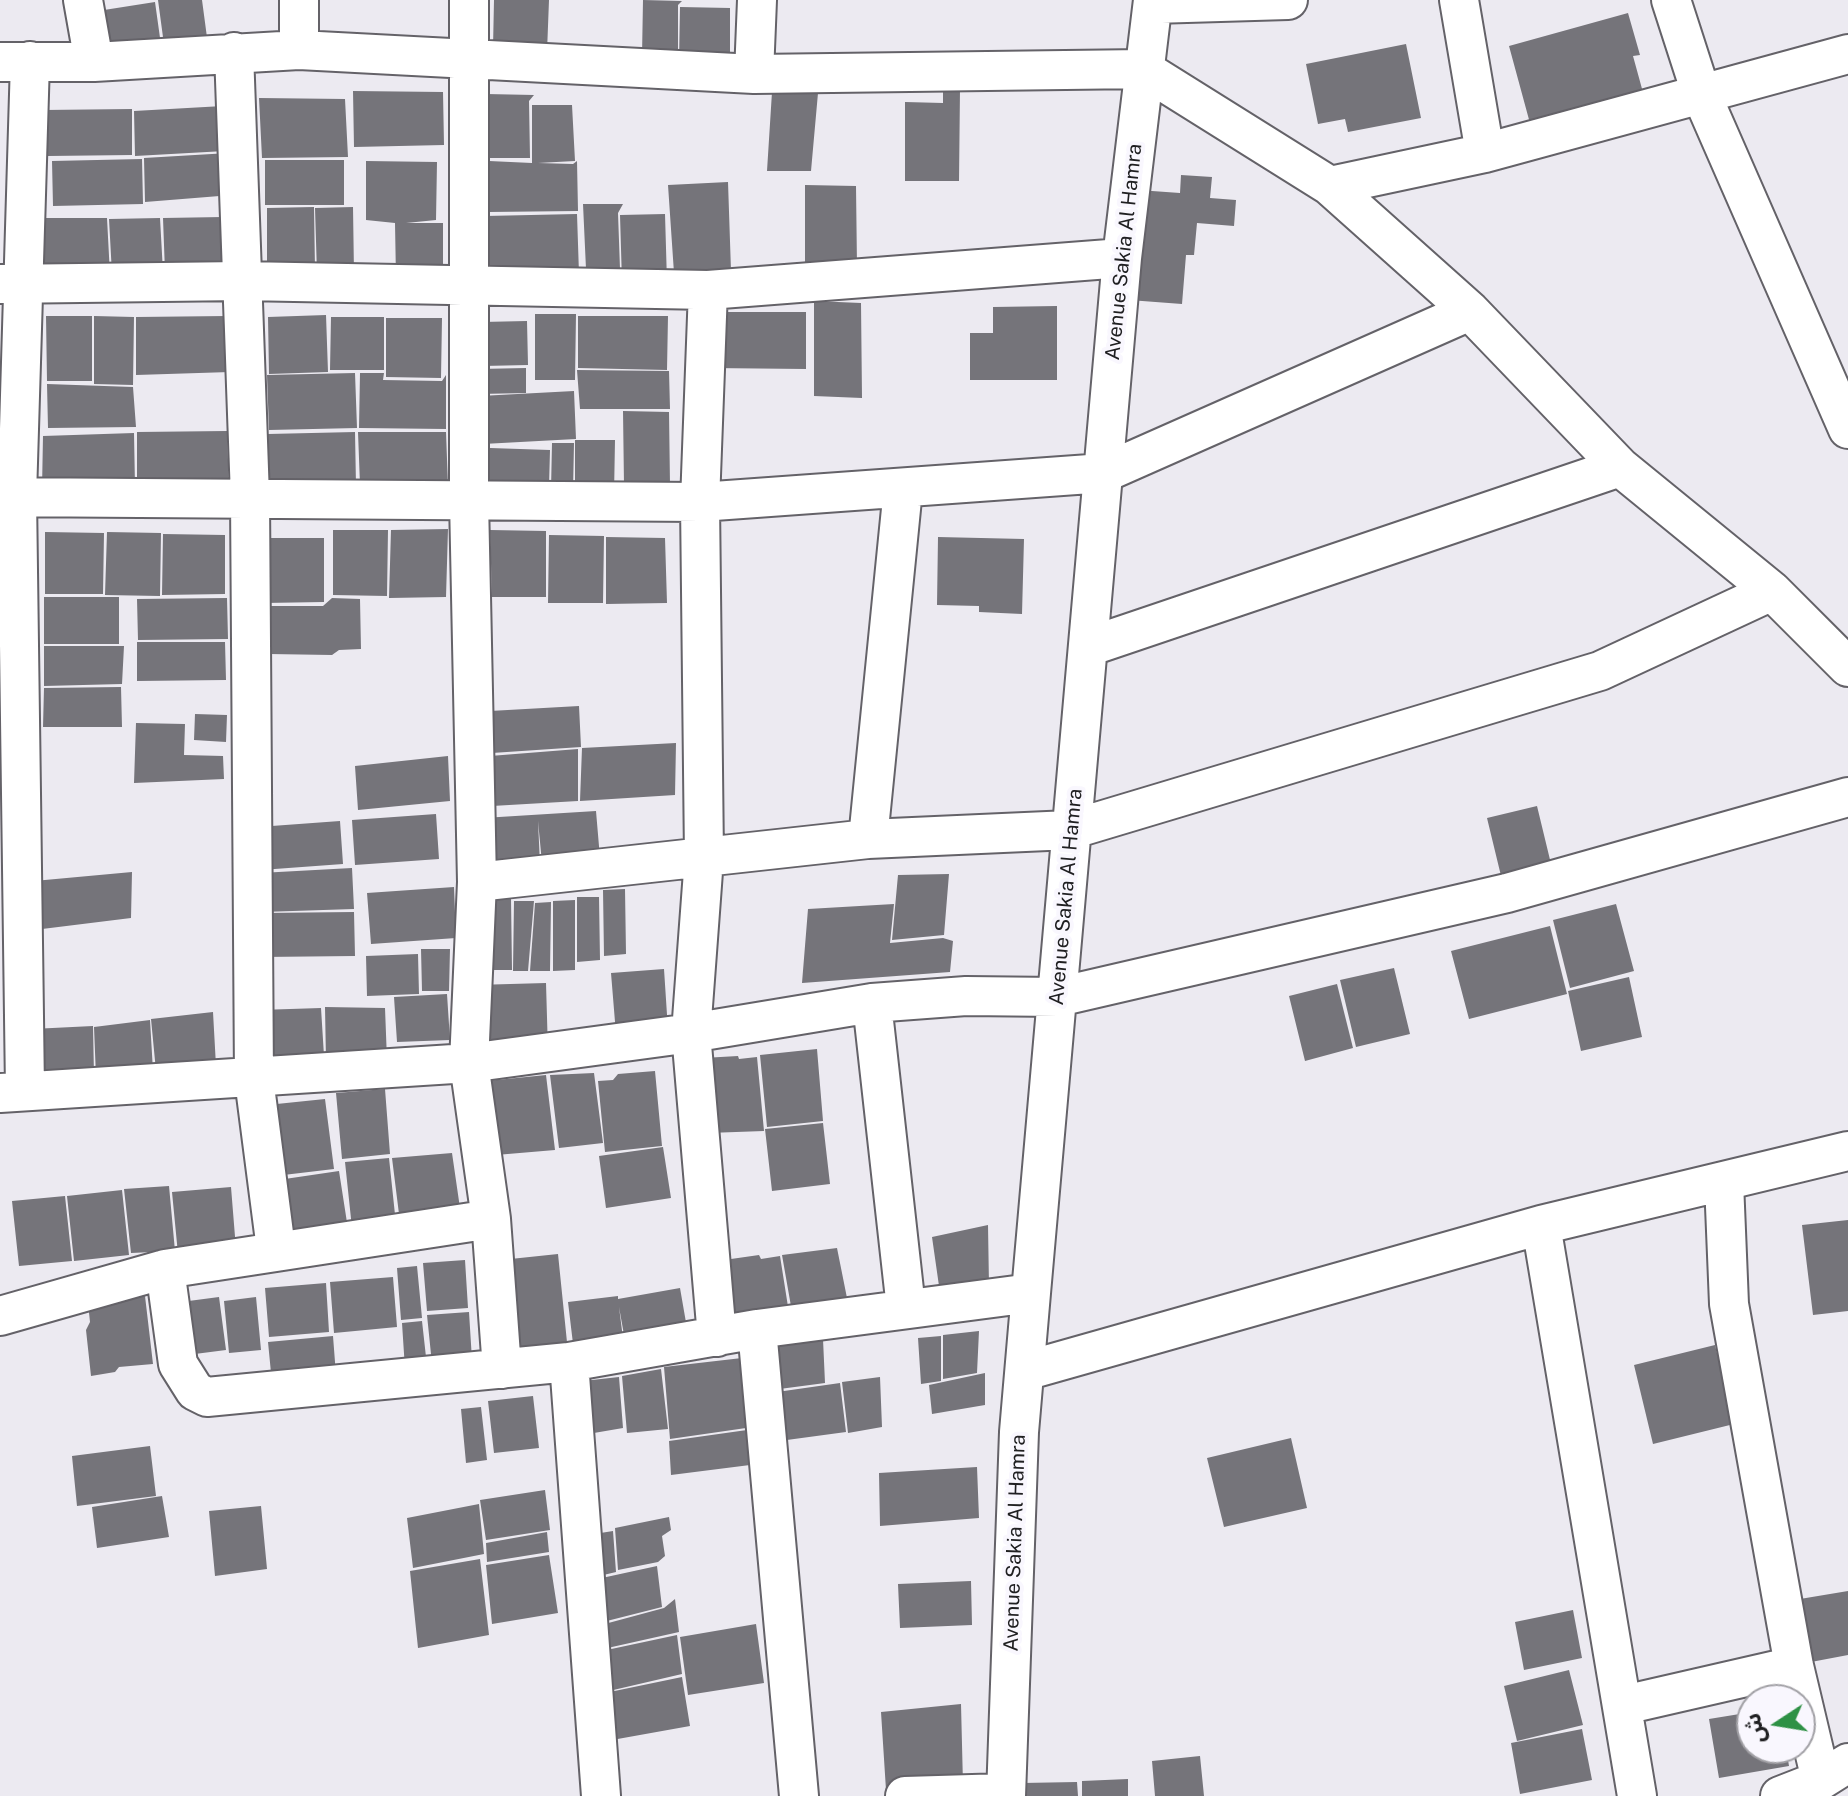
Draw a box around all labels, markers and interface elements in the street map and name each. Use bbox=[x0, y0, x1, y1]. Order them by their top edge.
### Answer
street label: Avenue Sakia Al Hamra bbox=[1101, 143, 1147, 361]
street label: Avenue Sakia Al Hamra bbox=[1045, 788, 1087, 1006]
street label: Avenue Sakia Al Hamra bbox=[999, 1434, 1031, 1652]
north arrow bbox=[1736, 1684, 1816, 1764]
text: ش bbox=[1739, 1711, 1770, 1746]

